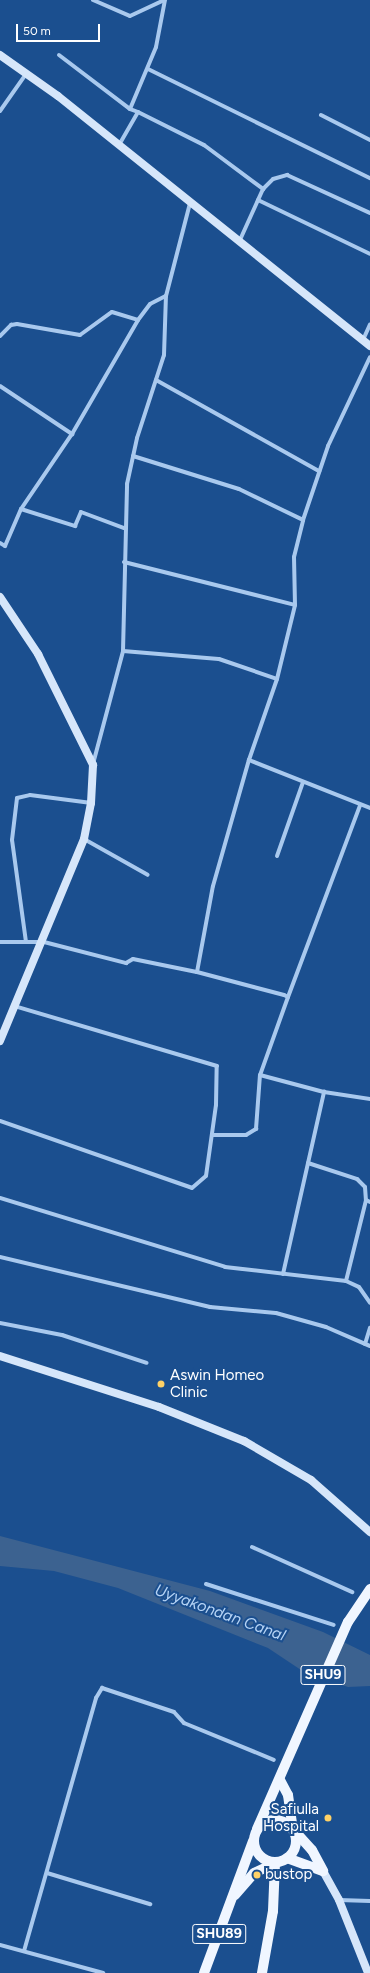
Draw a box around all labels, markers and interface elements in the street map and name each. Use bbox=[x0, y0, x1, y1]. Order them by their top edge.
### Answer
scale bar bbox=[18, 16, 102, 42]
text: 50 m bbox=[23, 24, 51, 38]
place label: Aswin Homeo Clinic bbox=[170, 1366, 264, 1401]
marker: Aswin Homeo Clinic bbox=[155, 1378, 167, 1390]
water label: Uyyakondan Canal bbox=[152, 1580, 288, 1646]
road number: SHU9 bbox=[300, 1663, 346, 1687]
place label: Safiulla Hospital bbox=[263, 1800, 319, 1835]
marker: Safiulla Hospital bbox=[322, 1812, 334, 1824]
place label: bustop bbox=[265, 1866, 312, 1884]
marker: bustop bbox=[252, 1870, 262, 1880]
road number: SHU89 bbox=[192, 1922, 246, 1946]

